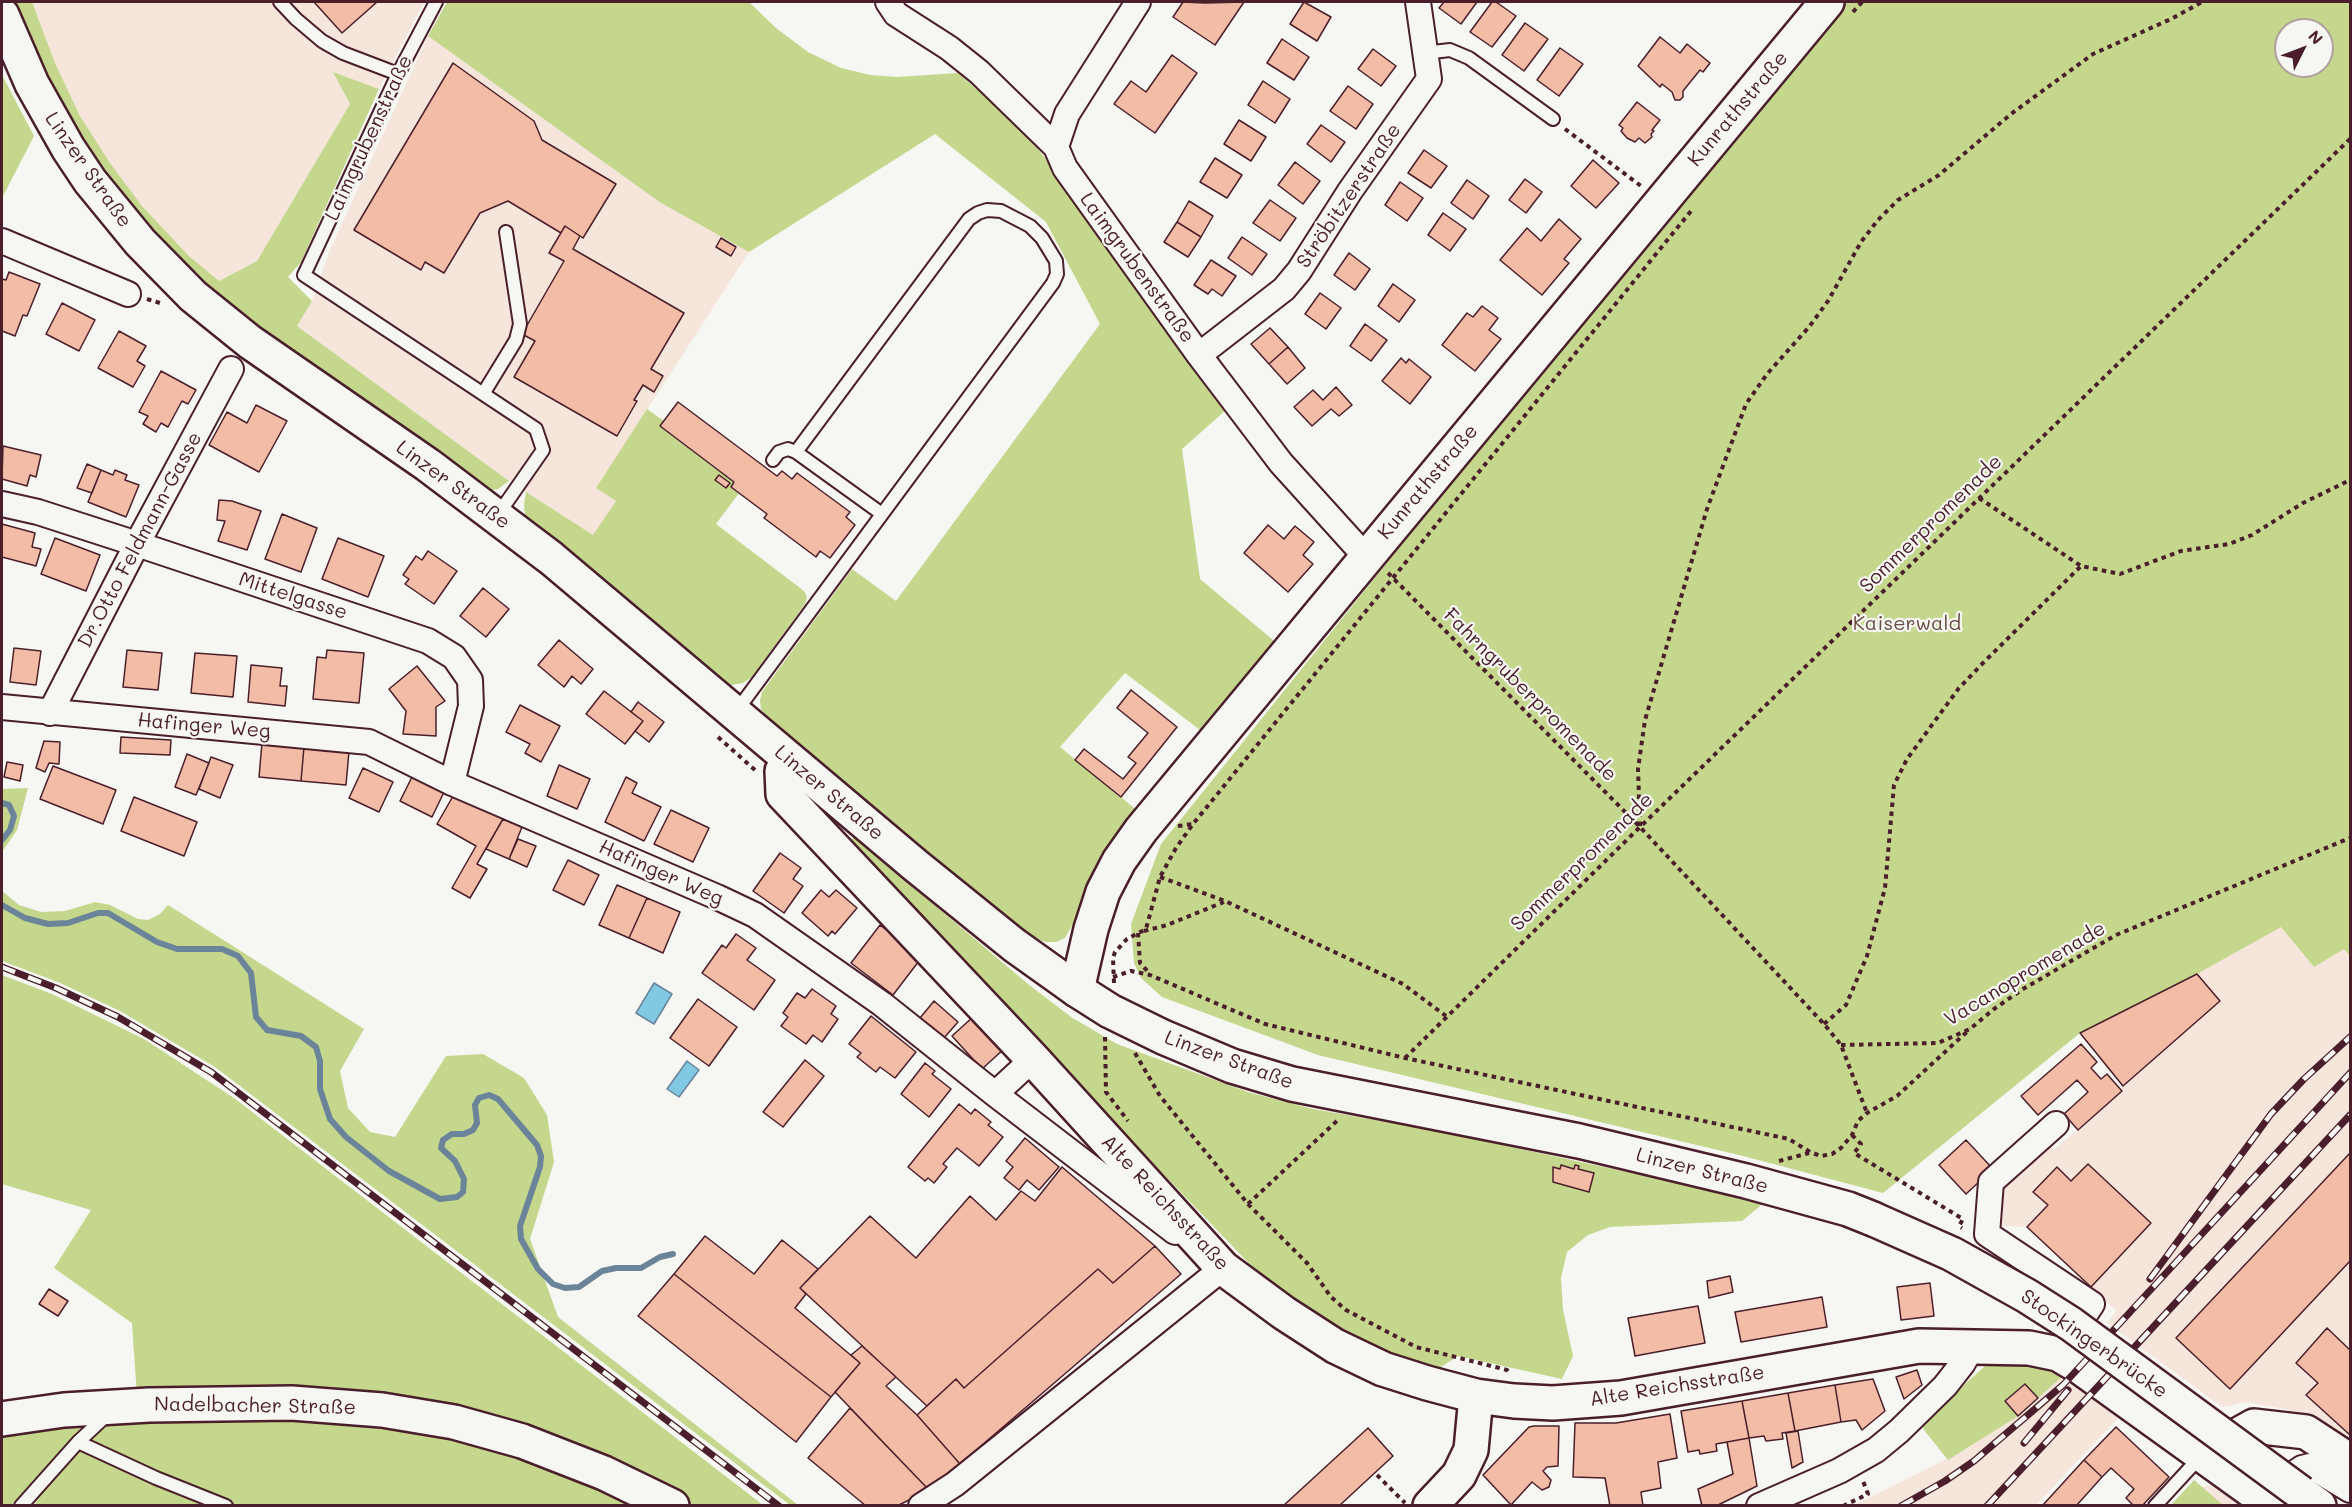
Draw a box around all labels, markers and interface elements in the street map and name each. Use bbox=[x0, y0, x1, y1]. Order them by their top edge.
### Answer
north arrow bbox=[2274, 18, 2334, 78]
text: N bbox=[2304, 25, 2328, 49]
street label: Kunrathstraße bbox=[1683, 47, 1793, 171]
street label: Laimgrubenstraße bbox=[320, 51, 418, 225]
street label: Linzer Straße bbox=[39, 108, 137, 232]
street label: Ströbitzerstraße bbox=[1292, 119, 1406, 273]
street label: Laimgrubenstraße bbox=[1074, 188, 1200, 348]
street label: Kunrathstraße bbox=[1373, 420, 1483, 544]
street label: Dr.Otto Feldmann-Gasse bbox=[73, 428, 207, 652]
street label: Linzer Straße bbox=[391, 436, 515, 534]
street label: Sommerpromenade bbox=[1855, 450, 2007, 598]
street label: Mittelgasse bbox=[236, 567, 350, 625]
street label: Fahrngruberpromenade bbox=[1438, 603, 1622, 787]
park label: Kaiserwald bbox=[1853, 612, 1961, 636]
street label: Hafinger Weg bbox=[136, 708, 272, 744]
street label: Linzer Straße bbox=[769, 740, 889, 846]
street label: Sommerpromenade bbox=[1506, 788, 1658, 936]
street label: Hafinger Weg bbox=[595, 835, 727, 911]
street label: Vacanopromenade bbox=[1940, 916, 2110, 1032]
street label: Linzer Straße bbox=[1161, 1026, 1297, 1094]
street label: Alte Reichsstraße bbox=[1096, 1130, 1234, 1276]
street label: Linzer Straße bbox=[1633, 1143, 1771, 1199]
street label: Stockingerbrücke bbox=[2016, 1284, 2172, 1404]
street label: Alte Reichsstraße bbox=[1588, 1360, 1766, 1412]
street label: Nadelbacher Straße bbox=[154, 1392, 356, 1420]

